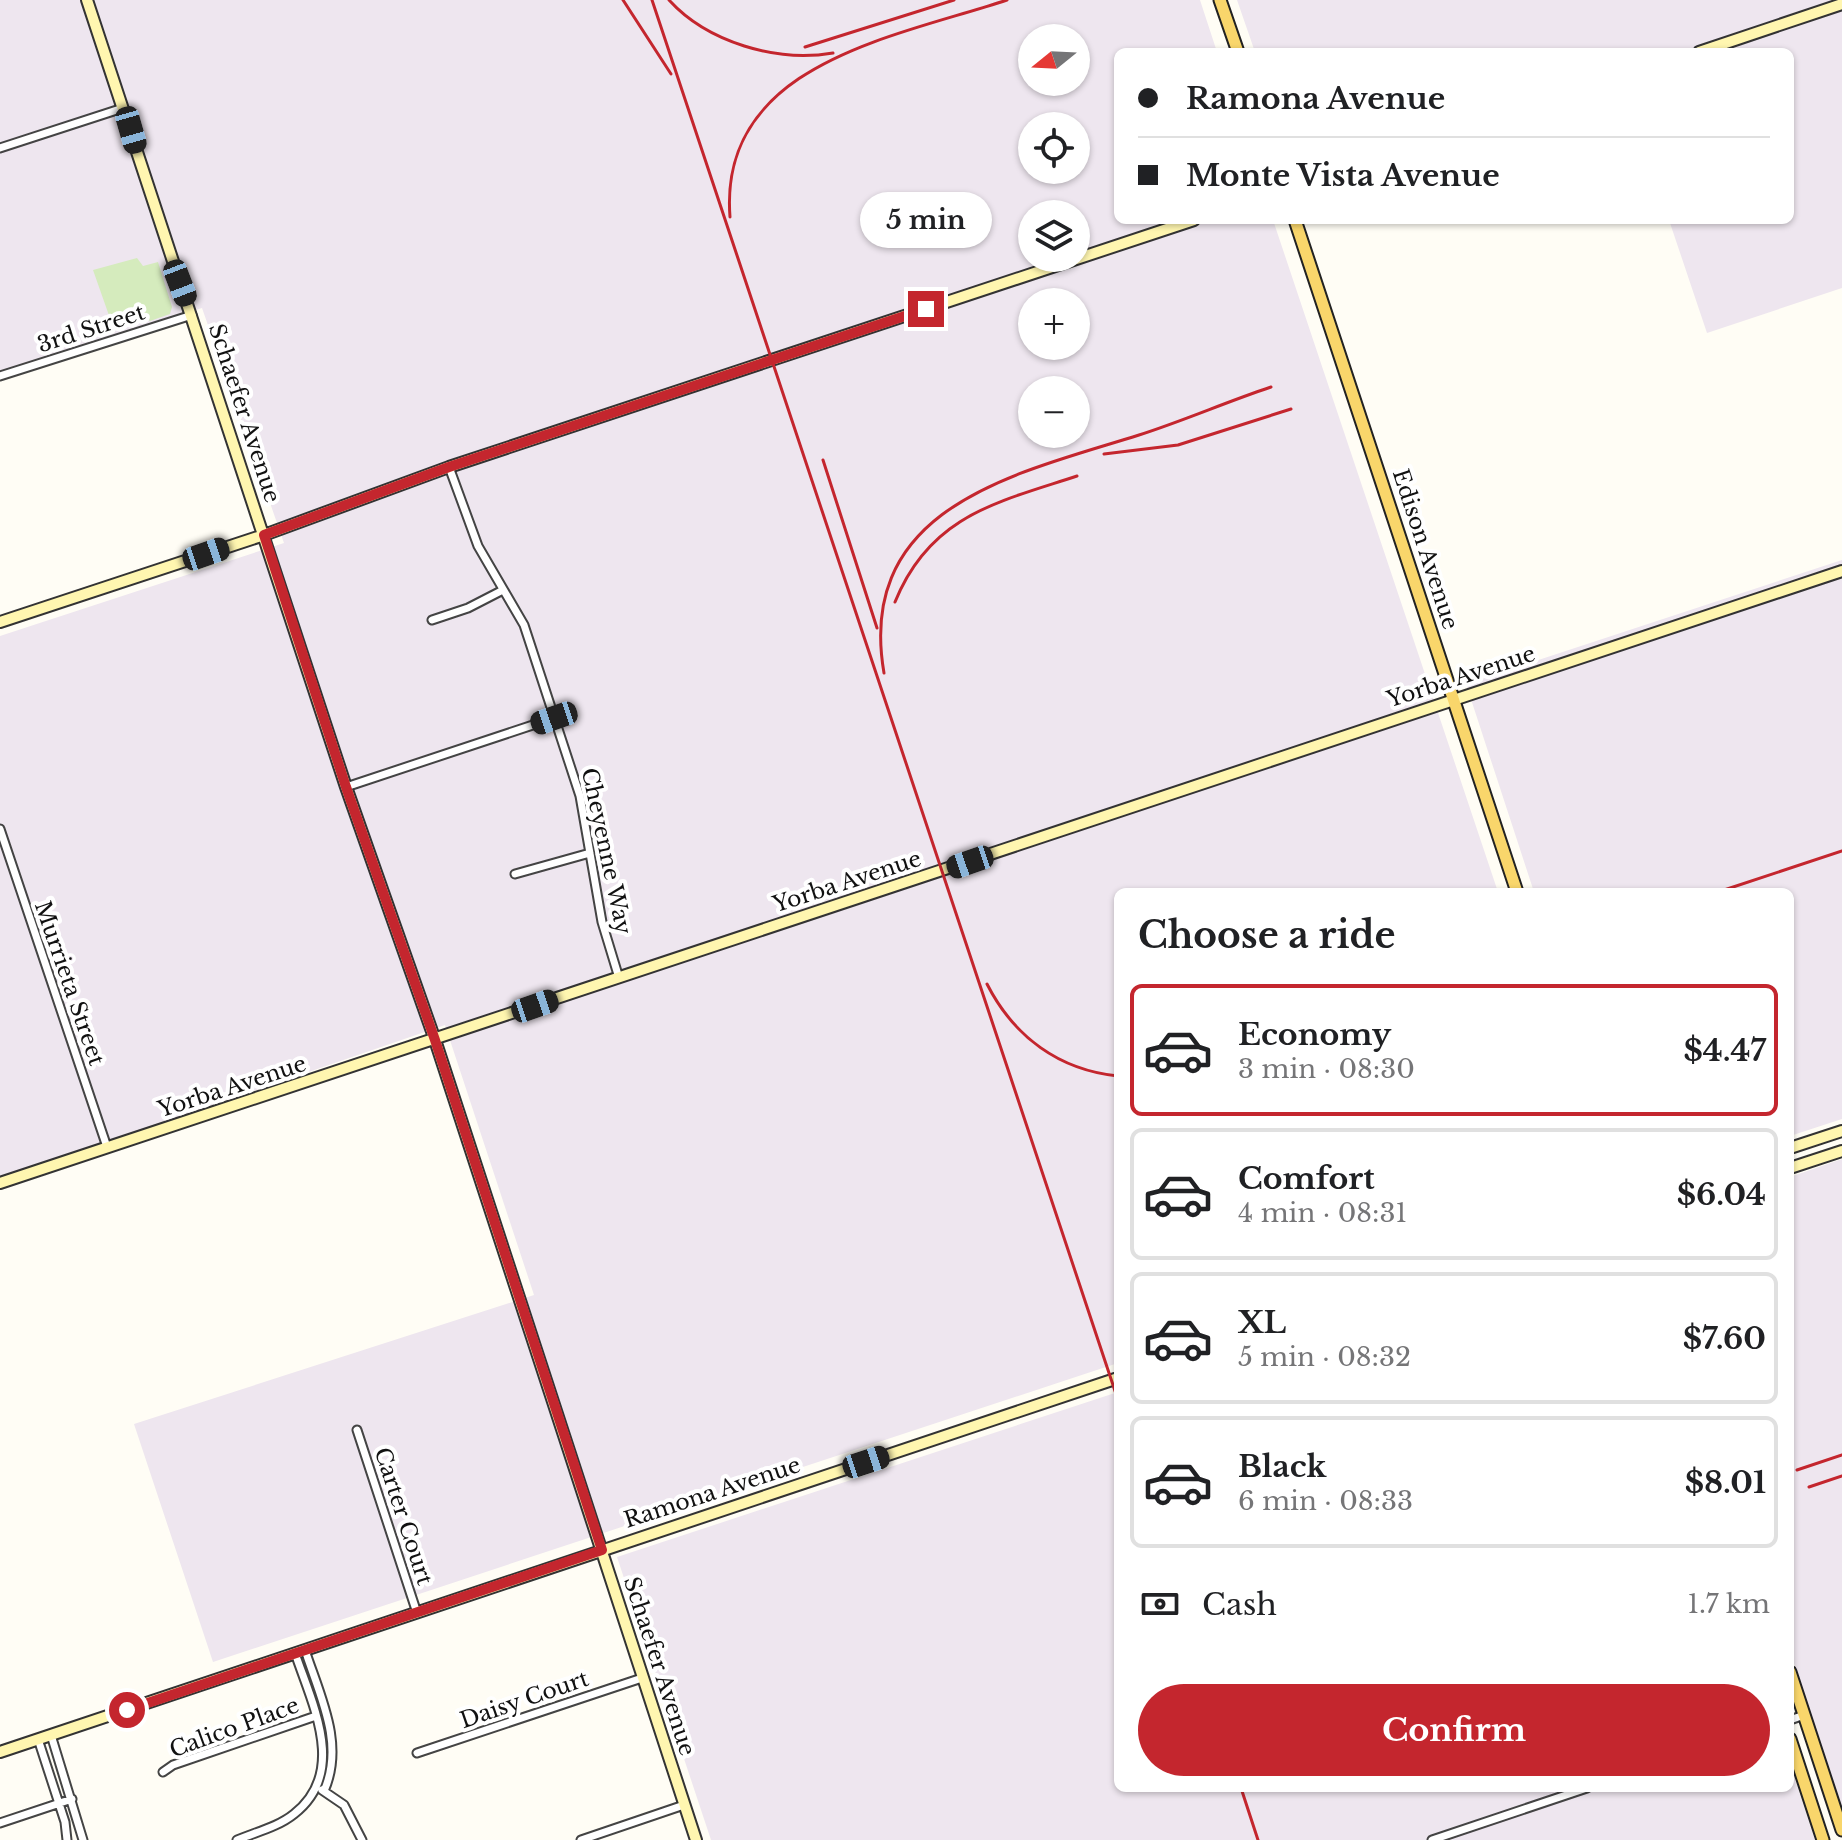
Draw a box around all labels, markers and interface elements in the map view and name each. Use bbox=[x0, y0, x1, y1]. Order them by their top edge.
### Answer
north arrow bbox=[1018, 24, 1090, 96]
map controls bbox=[1018, 24, 1090, 448]
text: Ramona Avenue bbox=[1186, 80, 1445, 117]
car bbox=[113, 104, 149, 156]
button: locate bbox=[1018, 112, 1090, 184]
text: Monte Vista Avenue bbox=[1186, 157, 1500, 194]
callout: 5 min bbox=[860, 193, 992, 249]
button: layers bbox=[1018, 200, 1090, 272]
text: 5 min bbox=[886, 204, 966, 236]
car bbox=[160, 256, 200, 310]
button: + bbox=[1018, 288, 1090, 360]
route end bbox=[908, 291, 944, 327]
street label: 3rd Street bbox=[34, 298, 149, 358]
street label: Schaefer Avenue bbox=[203, 320, 286, 506]
button: − bbox=[1018, 376, 1090, 448]
street label: Edison Avenue bbox=[1387, 466, 1464, 633]
car bbox=[179, 535, 233, 573]
street label: Yorba Avenue bbox=[1383, 640, 1539, 713]
car bbox=[527, 699, 581, 737]
street label: Cheyenne Way bbox=[576, 765, 637, 937]
car bbox=[943, 843, 997, 881]
street label: Yorba Avenue bbox=[769, 845, 925, 918]
street label: Murrieta Street bbox=[29, 897, 111, 1070]
text: Choose a ride bbox=[1138, 913, 1395, 958]
car bbox=[508, 987, 562, 1025]
icon: car bbox=[1142, 1014, 1214, 1086]
text: Economy bbox=[1238, 1016, 1391, 1053]
text: $4.47 bbox=[1684, 1032, 1766, 1069]
street label: Yorba Avenue bbox=[154, 1050, 310, 1123]
text: 3 min · 08:30 bbox=[1238, 1053, 1415, 1085]
icon: car bbox=[1142, 1158, 1214, 1230]
text: Comfort bbox=[1238, 1160, 1375, 1197]
text: $6.04 bbox=[1677, 1176, 1766, 1213]
text: 4 min · 08:31 bbox=[1238, 1197, 1407, 1229]
icon: car bbox=[1142, 1302, 1214, 1374]
text: XL bbox=[1238, 1304, 1286, 1341]
text: $7.60 bbox=[1683, 1320, 1766, 1357]
text: 5 min · 08:32 bbox=[1238, 1341, 1411, 1373]
car bbox=[839, 1443, 893, 1481]
street label: Carter Court bbox=[369, 1444, 439, 1589]
icon: car bbox=[1142, 1446, 1214, 1518]
text: Black bbox=[1238, 1448, 1326, 1485]
street label: Ramona Avenue bbox=[621, 1451, 804, 1534]
text: $8.01 bbox=[1685, 1464, 1766, 1501]
text: 6 min · 08:33 bbox=[1238, 1485, 1413, 1517]
street label: Schaefer Avenue bbox=[618, 1573, 701, 1759]
icon: cash bbox=[1138, 1582, 1182, 1626]
text: Cash bbox=[1202, 1586, 1277, 1623]
text: 1.7 km bbox=[1687, 1588, 1770, 1620]
street label: Daisy Court bbox=[456, 1665, 593, 1734]
button: Confirm bbox=[1138, 1684, 1770, 1776]
route start bbox=[109, 1692, 145, 1728]
street label: Calico Place bbox=[166, 1692, 303, 1763]

